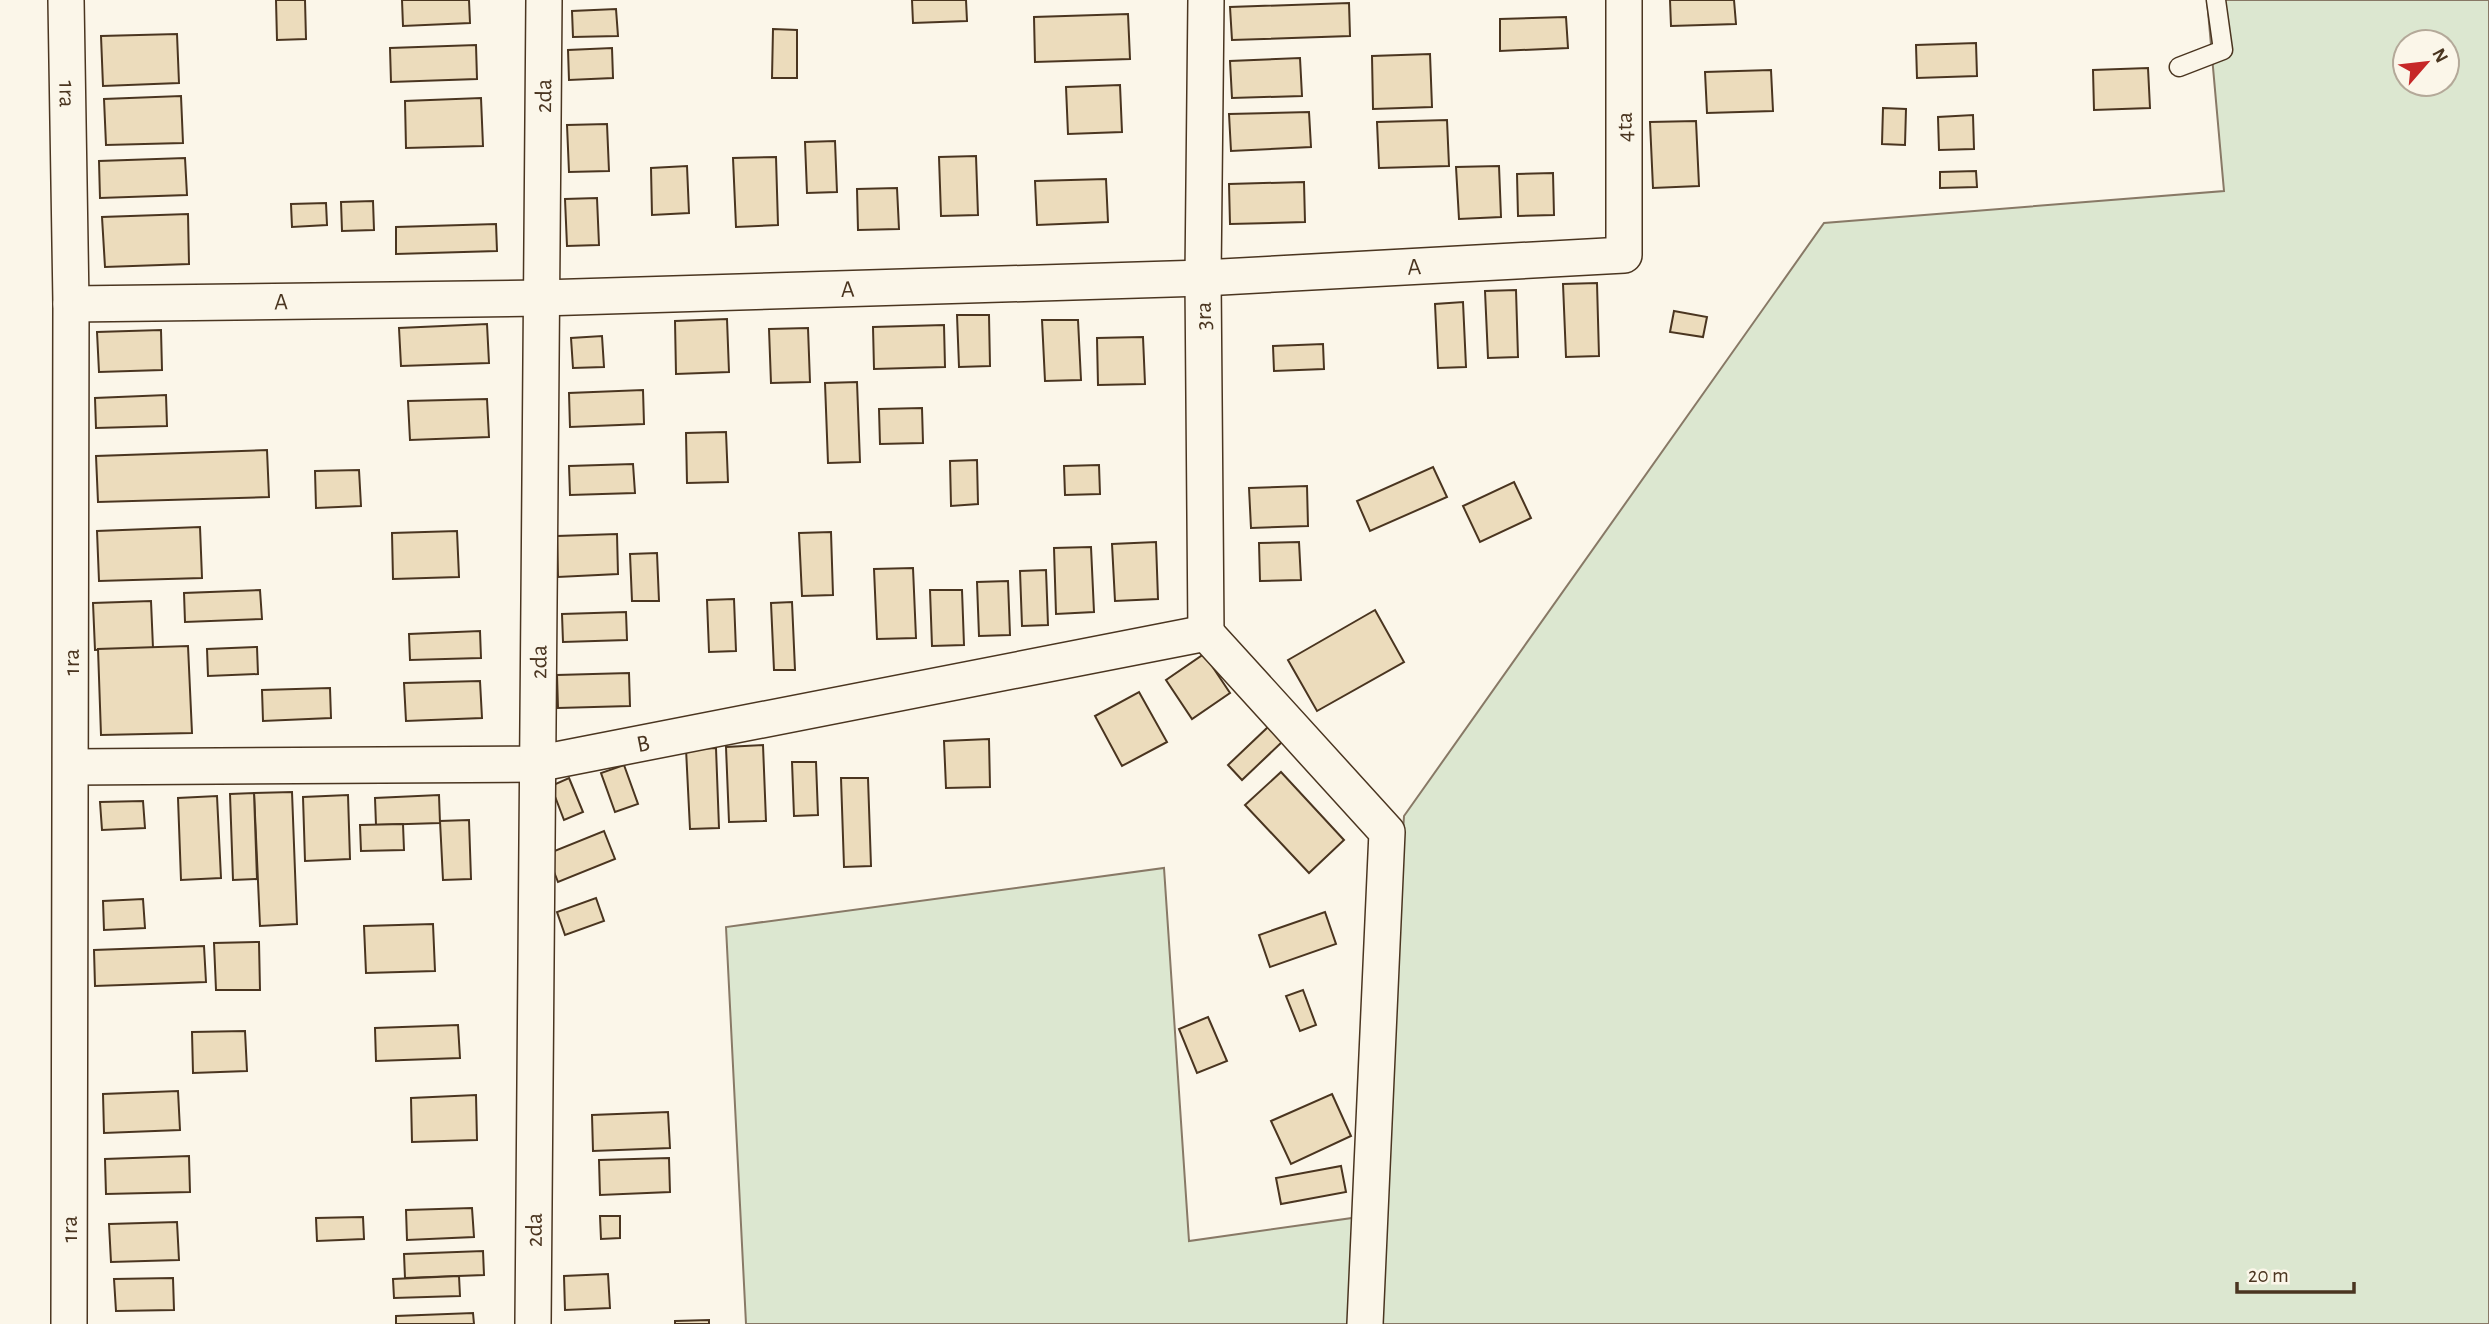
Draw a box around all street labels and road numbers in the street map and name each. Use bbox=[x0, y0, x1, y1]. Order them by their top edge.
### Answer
street label: 2da bbox=[532, 79, 556, 113]
street label: 1ra bbox=[54, 80, 79, 108]
street label: 4ta bbox=[1613, 112, 1637, 142]
street label: A bbox=[1407, 255, 1422, 280]
street label: A bbox=[841, 278, 855, 302]
street label: A bbox=[274, 290, 288, 314]
street label: 3ra bbox=[1192, 302, 1216, 330]
street label: 2da bbox=[527, 645, 552, 679]
street label: 1ra bbox=[60, 649, 84, 675]
street label: B bbox=[635, 731, 652, 757]
street label: 2da bbox=[523, 1213, 547, 1247]
street label: 1ra bbox=[58, 1216, 82, 1242]

